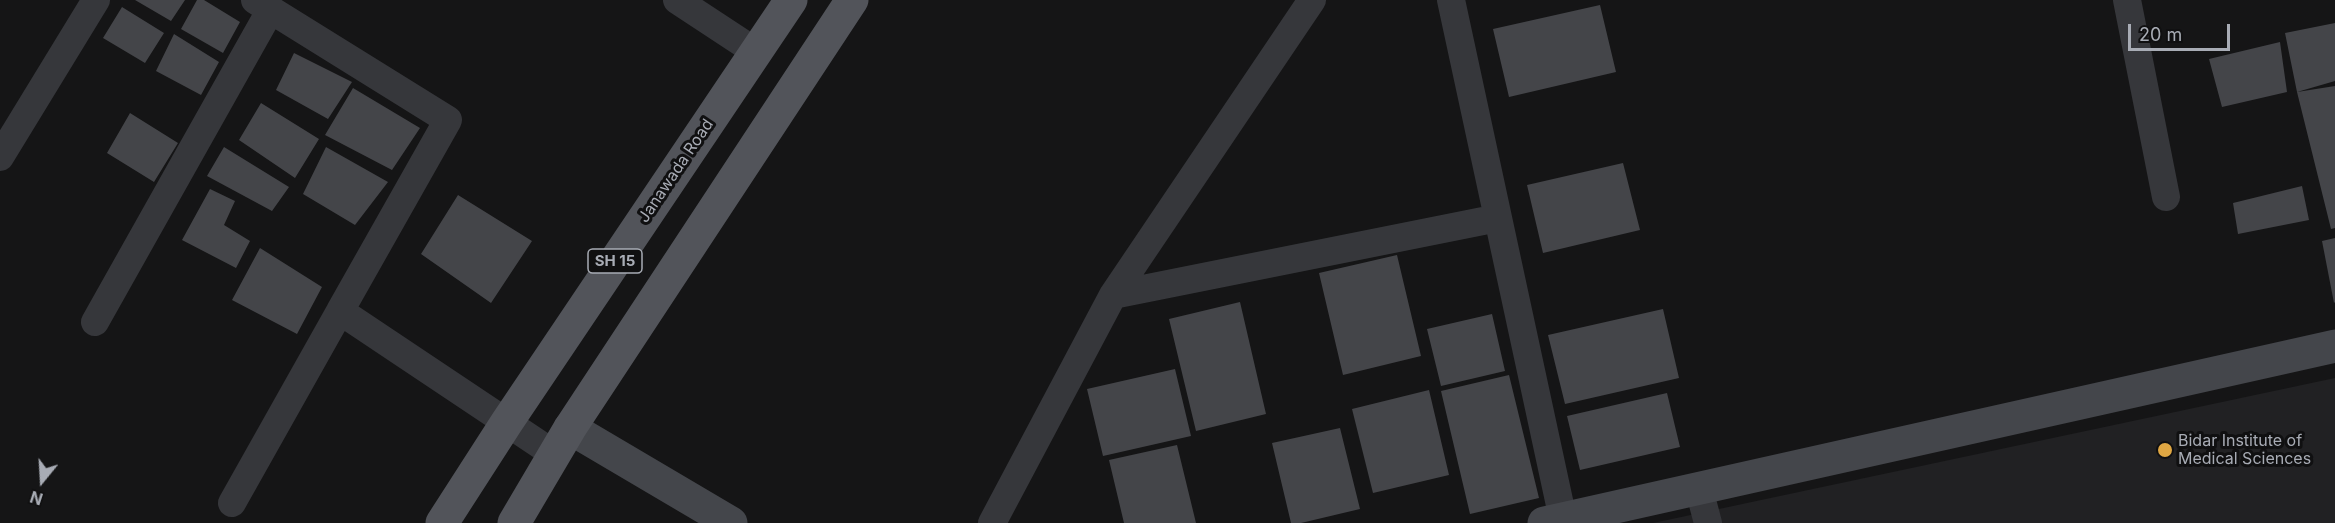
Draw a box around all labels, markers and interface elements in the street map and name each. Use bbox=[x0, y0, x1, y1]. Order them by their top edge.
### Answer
scale bar bbox=[2131, 12, 2233, 50]
text: 20 m bbox=[2139, 24, 2182, 45]
street label: Janawada Road bbox=[634, 116, 718, 226]
road number: SH 15 bbox=[588, 249, 642, 273]
place label: Bidar Institute of Medical Sciences bbox=[2178, 431, 2311, 469]
marker: Bidar Institute of Medical Sciences bbox=[2156, 441, 2174, 459]
north arrow bbox=[12, 451, 72, 511]
text: N bbox=[28, 487, 45, 510]

